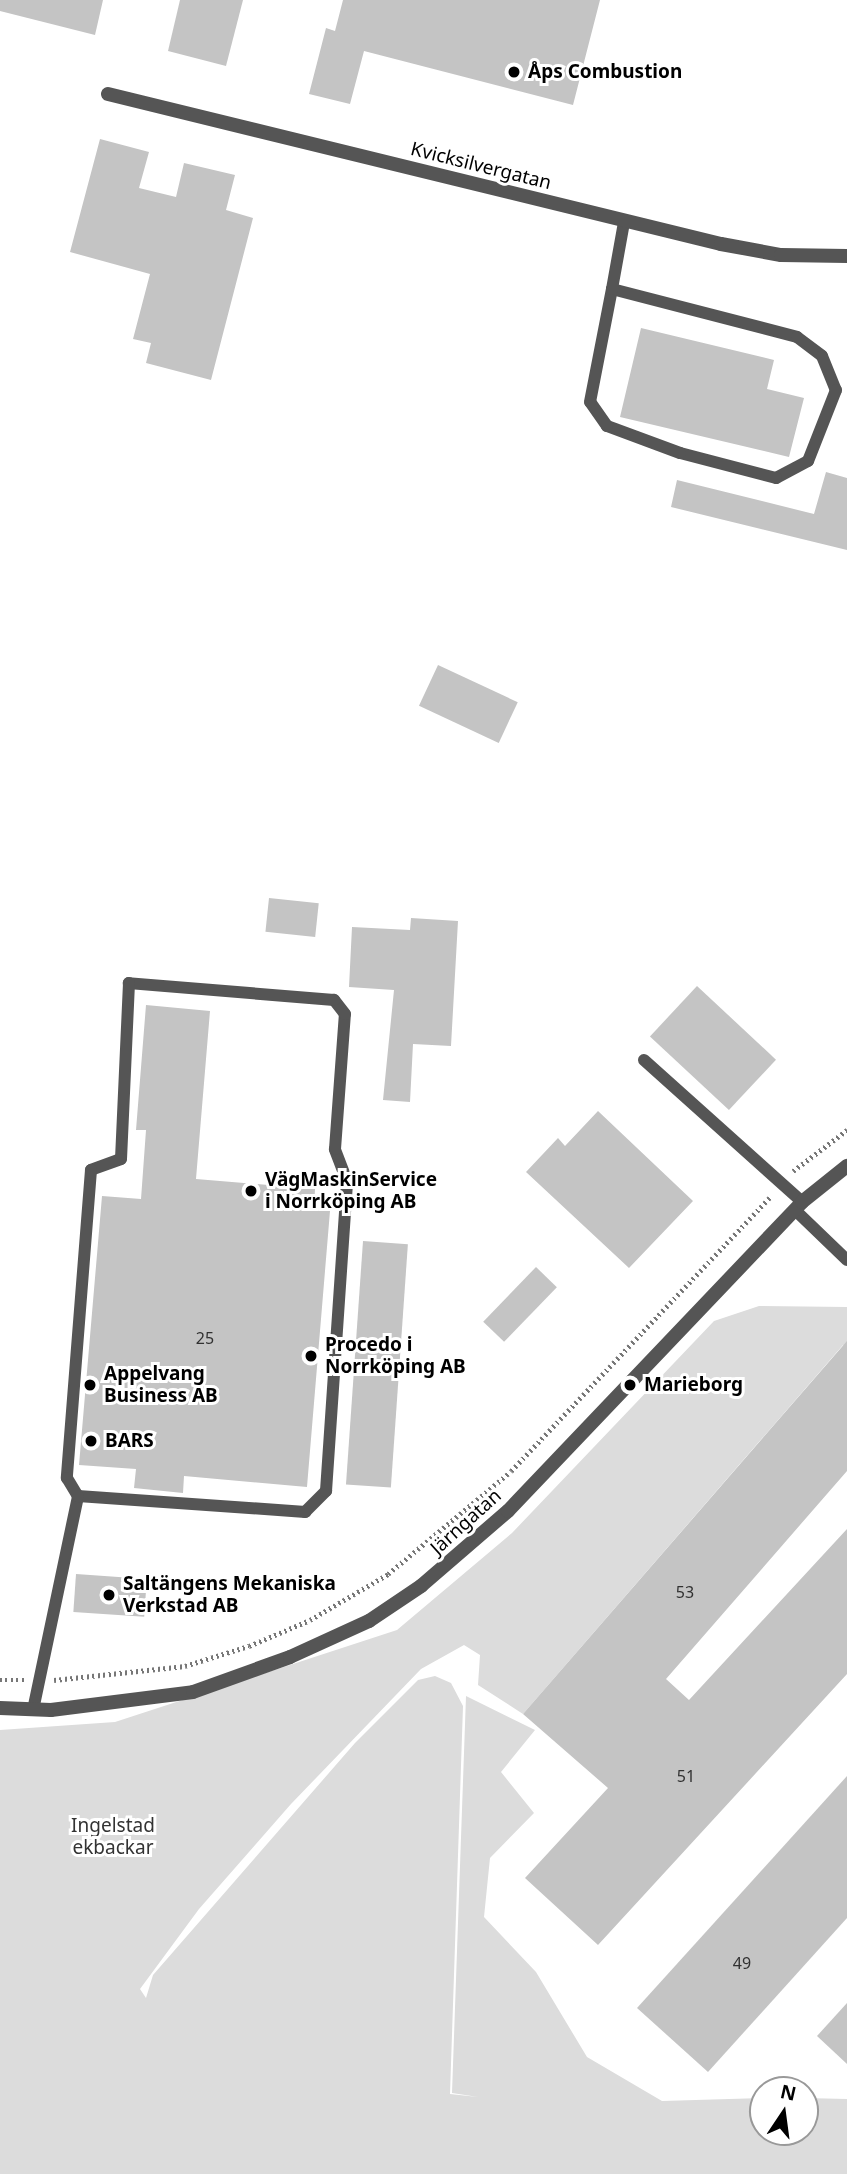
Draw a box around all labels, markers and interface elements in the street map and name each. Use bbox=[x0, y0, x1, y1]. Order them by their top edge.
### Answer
place label: Åps Combustion bbox=[528, 61, 682, 83]
marker: Åps Combustion bbox=[506, 64, 522, 80]
street label: Kvicksilvergatan bbox=[408, 138, 554, 194]
place label: VägMaskinService i Norrköping AB bbox=[265, 1169, 437, 1213]
marker: VägMaskinService i Norrköping AB bbox=[243, 1183, 259, 1199]
house number: 25 bbox=[196, 1328, 214, 1348]
place label: Procedo i Norrköping AB bbox=[325, 1334, 466, 1378]
marker: Procedo i Norrköping AB bbox=[303, 1348, 319, 1364]
place label: Appelvang Business AB bbox=[104, 1363, 218, 1407]
place label: Marieborg bbox=[644, 1374, 743, 1396]
marker: Appelvang Business AB bbox=[82, 1377, 98, 1393]
marker: Marieborg bbox=[622, 1377, 638, 1393]
place label: BARS bbox=[105, 1430, 154, 1452]
marker: BARS bbox=[83, 1433, 99, 1449]
street label: Järngatan bbox=[426, 1484, 506, 1560]
place label: Saltängens Mekaniska Verkstad AB bbox=[123, 1573, 336, 1617]
house number: 53 bbox=[676, 1582, 694, 1602]
marker: Saltängens Mekaniska Verkstad AB bbox=[101, 1587, 117, 1603]
house number: 51 bbox=[677, 1766, 695, 1786]
park label: Ingelstad ekbackar bbox=[71, 1815, 155, 1859]
house number: 49 bbox=[733, 1953, 751, 1973]
north arrow bbox=[749, 2076, 819, 2146]
text: N bbox=[778, 2078, 799, 2107]

